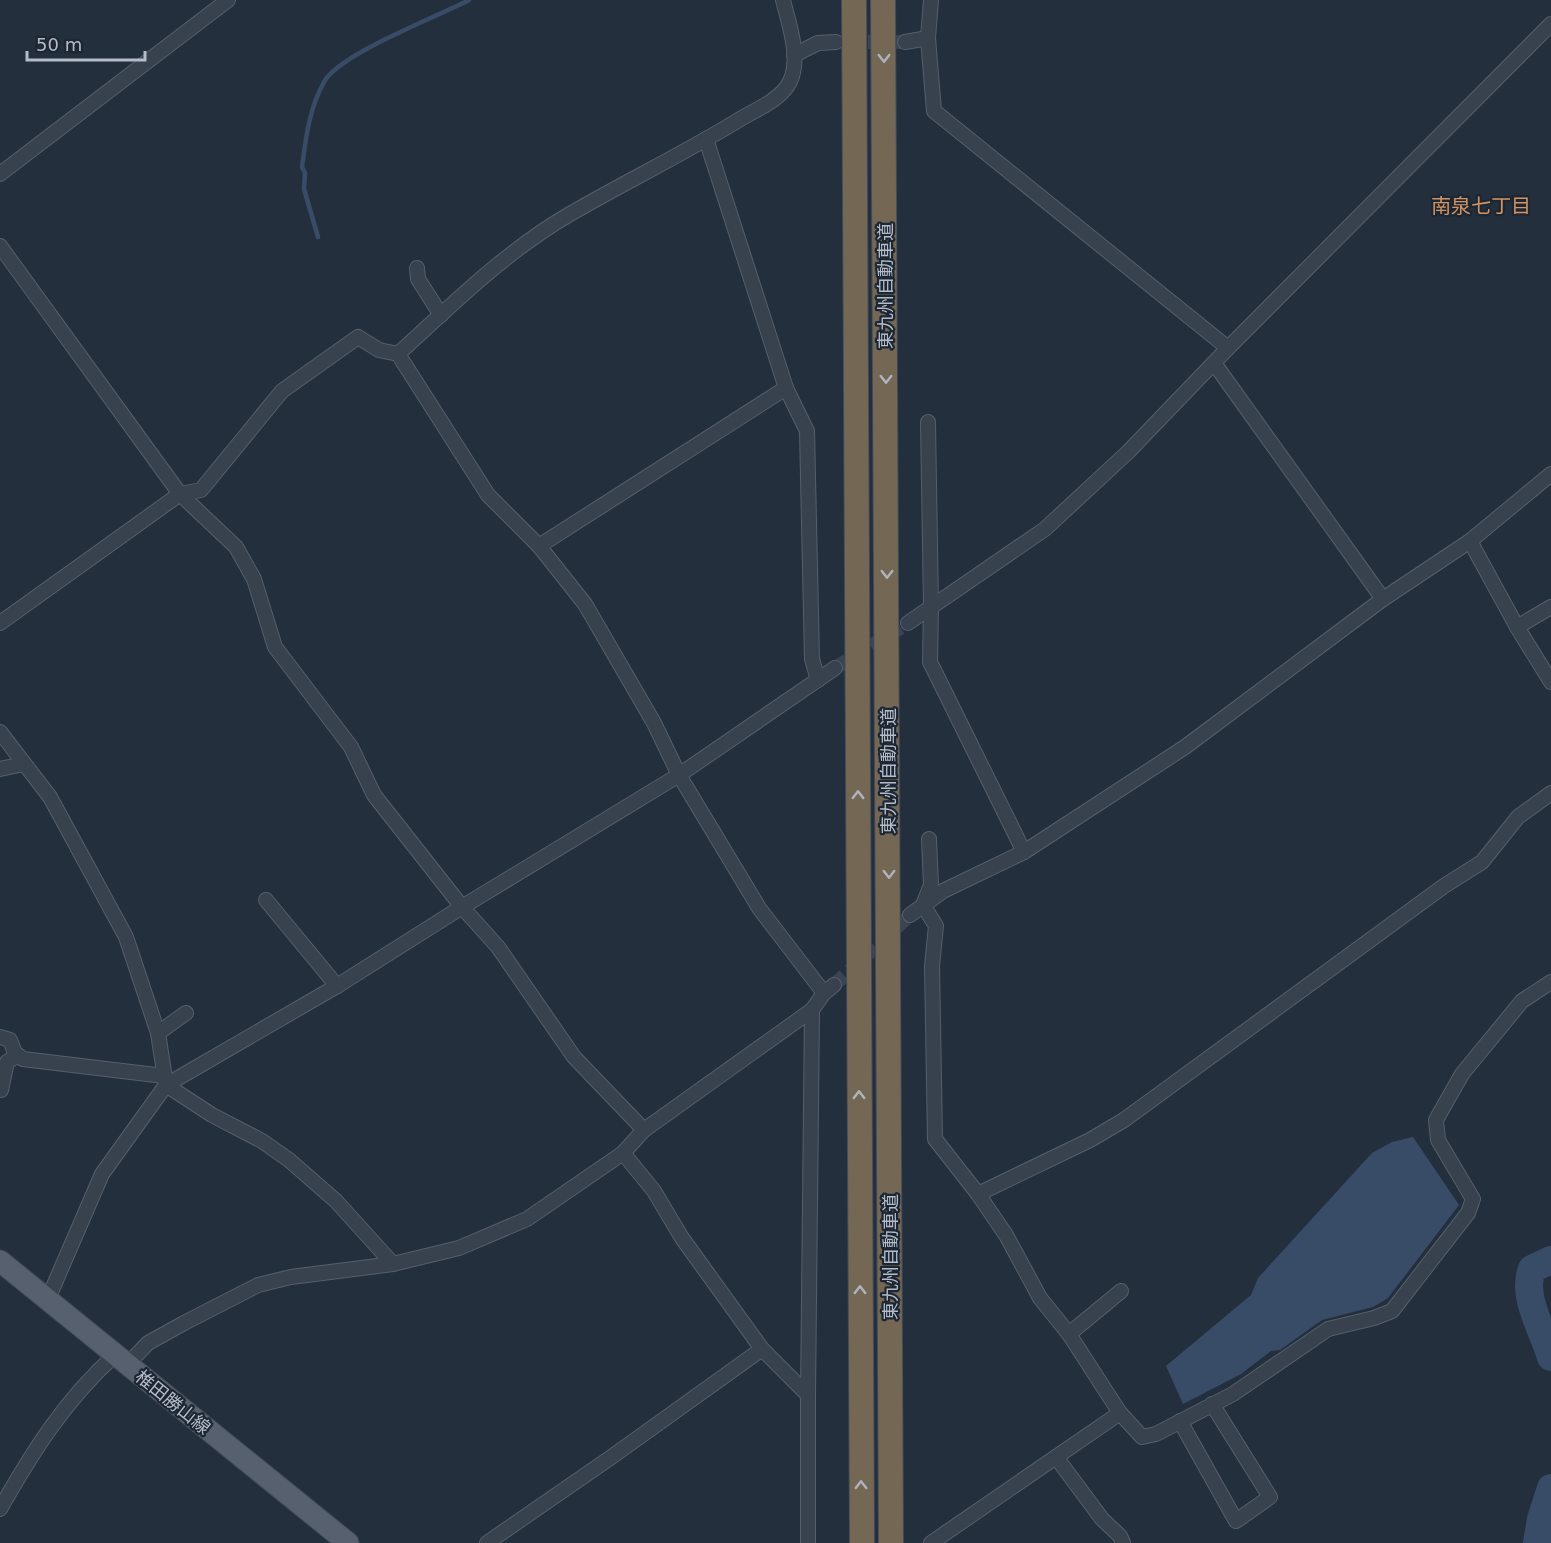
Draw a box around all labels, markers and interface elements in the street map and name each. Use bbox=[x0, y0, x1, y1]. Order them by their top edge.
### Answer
scale bar bbox=[27, 24, 146, 62]
text: 50 m bbox=[36, 34, 82, 55]
one-way arrow bbox=[877, 54, 890, 63]
district label: 南泉七丁目 bbox=[1431, 194, 1531, 218]
street label: 東九州自動車道 bbox=[875, 223, 896, 349]
one-way arrow bbox=[880, 375, 892, 384]
one-way arrow bbox=[881, 570, 893, 579]
street label: 東九州自動車道 bbox=[878, 708, 899, 834]
one-way arrow bbox=[852, 790, 864, 799]
one-way arrow bbox=[882, 870, 895, 879]
one-way arrow bbox=[853, 1090, 866, 1099]
street label: 東九州自動車道 bbox=[880, 1194, 901, 1320]
one-way arrow bbox=[854, 1285, 866, 1294]
street label: 椎田勝山線 bbox=[131, 1366, 215, 1438]
one-way arrow bbox=[855, 1480, 867, 1489]

